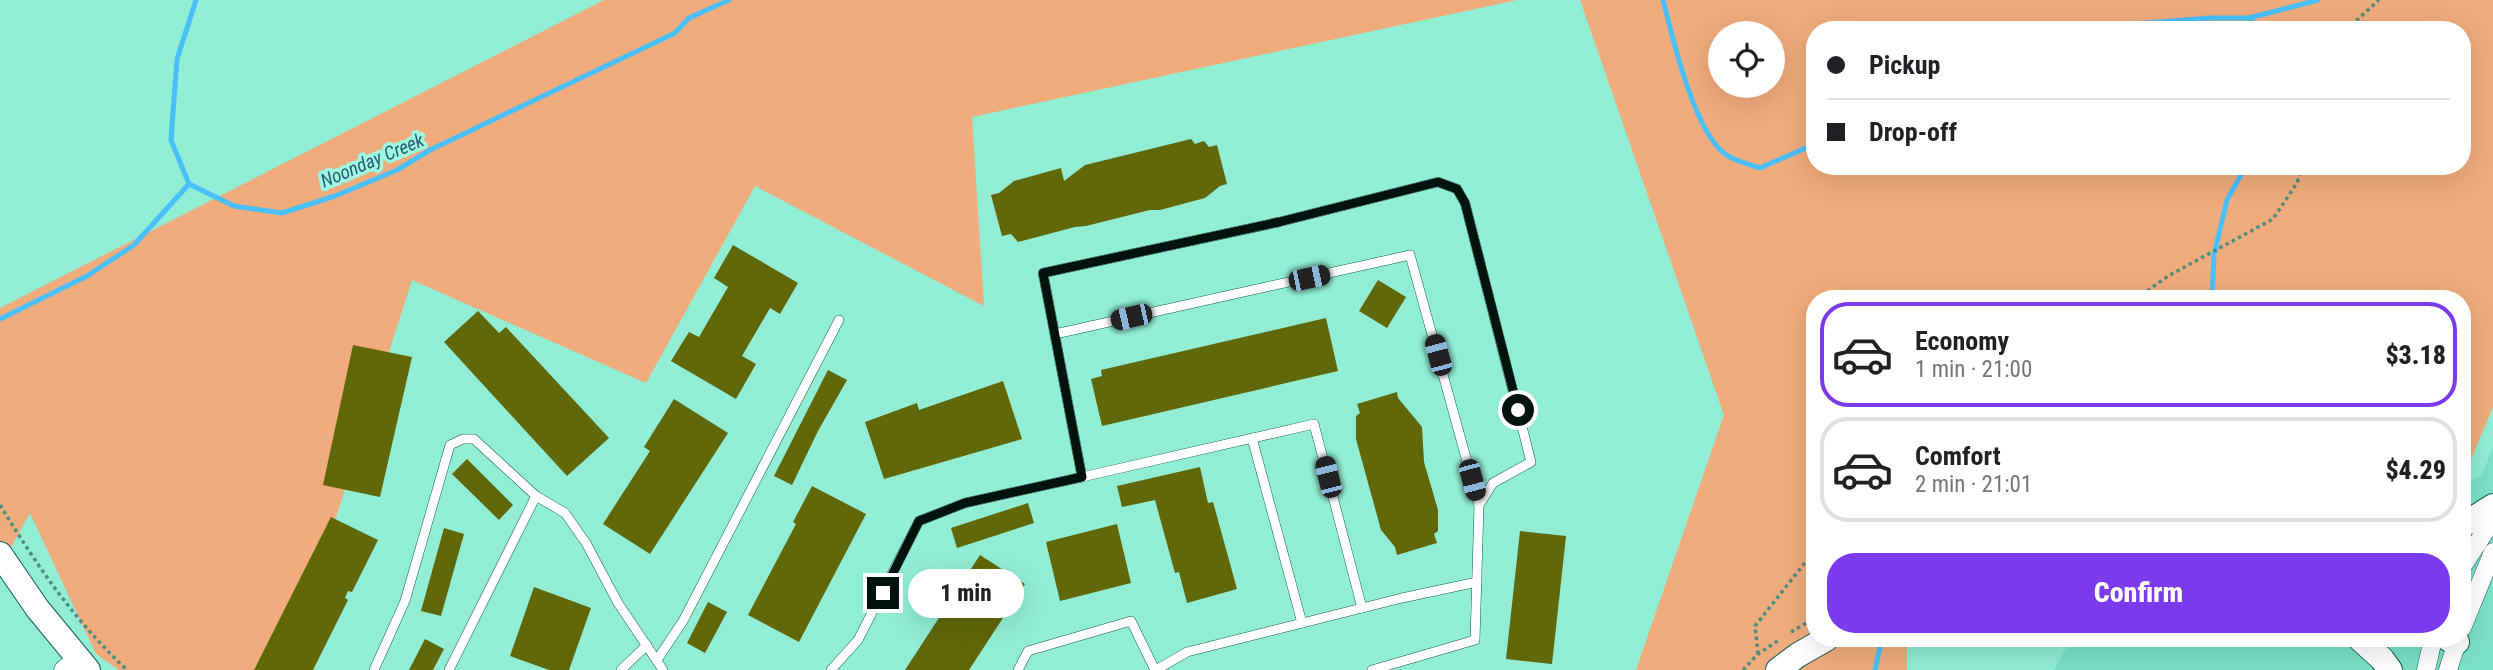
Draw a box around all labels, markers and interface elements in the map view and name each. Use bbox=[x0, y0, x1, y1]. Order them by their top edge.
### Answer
map controls bbox=[1708, 21, 1785, 98]
button: locate bbox=[1708, 21, 1785, 98]
text: Pickup bbox=[1869, 50, 1940, 80]
text: Drop-off bbox=[1869, 117, 1957, 147]
water label: Noonday Creek bbox=[317, 128, 428, 193]
car bbox=[1287, 263, 1332, 293]
car bbox=[1109, 302, 1154, 332]
icon: car bbox=[1831, 323, 1894, 386]
text: Economy bbox=[1915, 326, 2009, 356]
car bbox=[1423, 332, 1454, 378]
text: $3.18 bbox=[2385, 340, 2446, 370]
text: 1 min · 21:00 bbox=[1915, 356, 2032, 383]
route start bbox=[1502, 394, 1534, 426]
icon: car bbox=[1831, 438, 1894, 501]
text: Comfort bbox=[1915, 441, 2001, 471]
car bbox=[1313, 454, 1344, 500]
text: $4.29 bbox=[2385, 455, 2446, 485]
car bbox=[1457, 457, 1488, 503]
text: 2 min · 21:01 bbox=[1915, 471, 2032, 498]
button: Confirm bbox=[1827, 553, 2450, 633]
callout: 1 min bbox=[908, 568, 1023, 618]
route end bbox=[867, 577, 899, 609]
text: 1 min bbox=[940, 580, 992, 607]

